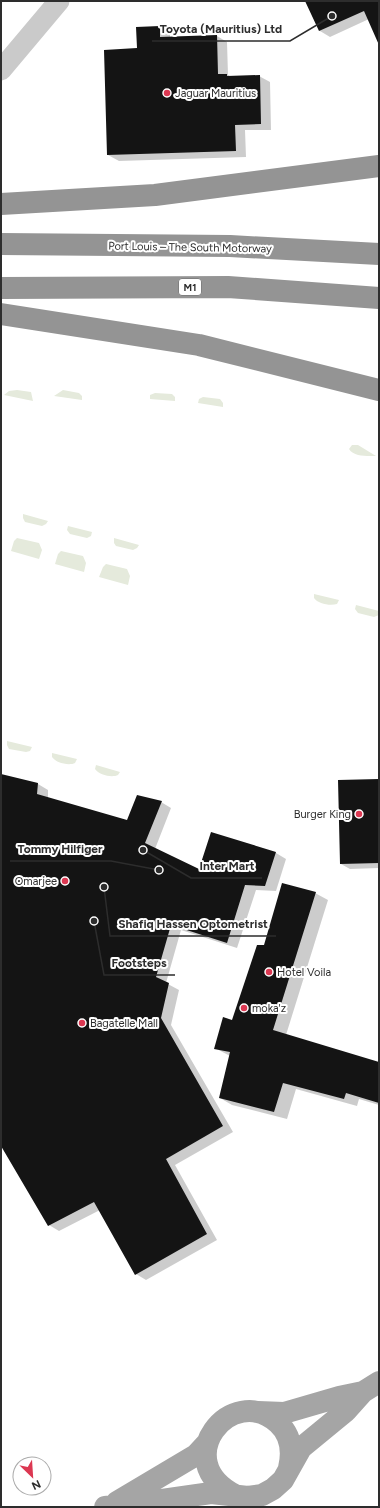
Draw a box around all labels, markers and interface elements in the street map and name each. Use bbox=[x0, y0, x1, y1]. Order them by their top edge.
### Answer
callout: Toyota (Mauritius) Ltd bbox=[152, 17, 290, 41]
text: Toyota (Mauritius) Ltd bbox=[160, 22, 282, 36]
place label: Jaguar Mauritius bbox=[175, 87, 256, 100]
marker: Jaguar Mauritius bbox=[162, 88, 172, 98]
street label: Port Louis – The South Motorway bbox=[108, 240, 272, 255]
road number: M1 bbox=[179, 279, 201, 295]
place label: Burger King bbox=[294, 808, 351, 821]
marker: Burger King bbox=[354, 809, 364, 819]
callout: Tommy Hilfiger bbox=[10, 837, 111, 861]
text: Tommy Hilfiger bbox=[17, 842, 103, 856]
callout: Inter Mart bbox=[191, 854, 262, 878]
text: Inter Mart bbox=[199, 859, 255, 873]
place label: Omarjee bbox=[15, 875, 57, 888]
marker: Omarjee bbox=[60, 876, 70, 886]
callout: Shafiq Hassen Optometrist bbox=[110, 912, 276, 936]
text: Shafiq Hassen Optometrist bbox=[118, 917, 268, 931]
callout: Footsteps bbox=[104, 951, 175, 975]
text: Footsteps bbox=[111, 956, 167, 970]
place label: Hotel Voila bbox=[277, 966, 331, 979]
marker: Hotel Voila bbox=[264, 967, 274, 977]
place label: moka'z bbox=[252, 1002, 286, 1015]
marker: moka'z bbox=[239, 1003, 249, 1013]
place label: Bagatelle Mall bbox=[90, 1017, 158, 1030]
marker: Bagatelle Mall bbox=[77, 1018, 87, 1028]
north arrow bbox=[12, 1456, 52, 1496]
text: N bbox=[29, 1477, 43, 1492]

